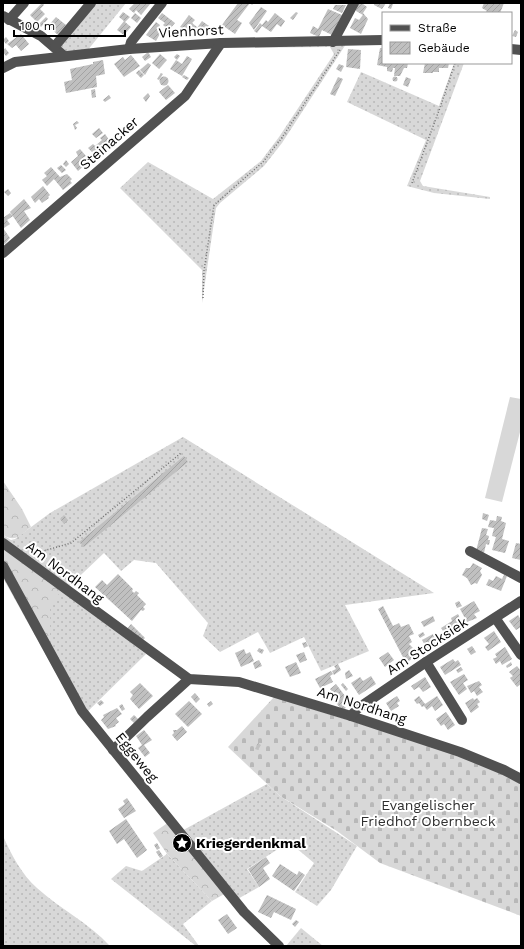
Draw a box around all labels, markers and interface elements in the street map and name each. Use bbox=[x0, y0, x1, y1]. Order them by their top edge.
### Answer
scale bar bbox=[14, 12, 125, 38]
legend bbox=[382, 12, 512, 64]
text: 100 m bbox=[20, 19, 55, 33]
street label: Vienhorst bbox=[158, 21, 224, 41]
text: Straße bbox=[418, 21, 457, 35]
text: Gebäude bbox=[418, 41, 470, 55]
street label: Steinacker bbox=[76, 113, 142, 173]
street label: Am Nordhang bbox=[23, 538, 107, 607]
street label: Am Stocksiek bbox=[384, 614, 471, 678]
street label: Am Nordhang bbox=[315, 683, 409, 727]
street label: Eggeweg bbox=[112, 729, 162, 785]
park label: Evangelischer Friedhof Obernbeck bbox=[360, 797, 496, 829]
place icon: Kriegerdenkmal bbox=[171, 832, 193, 854]
place label: Kriegerdenkmal bbox=[196, 835, 306, 851]

